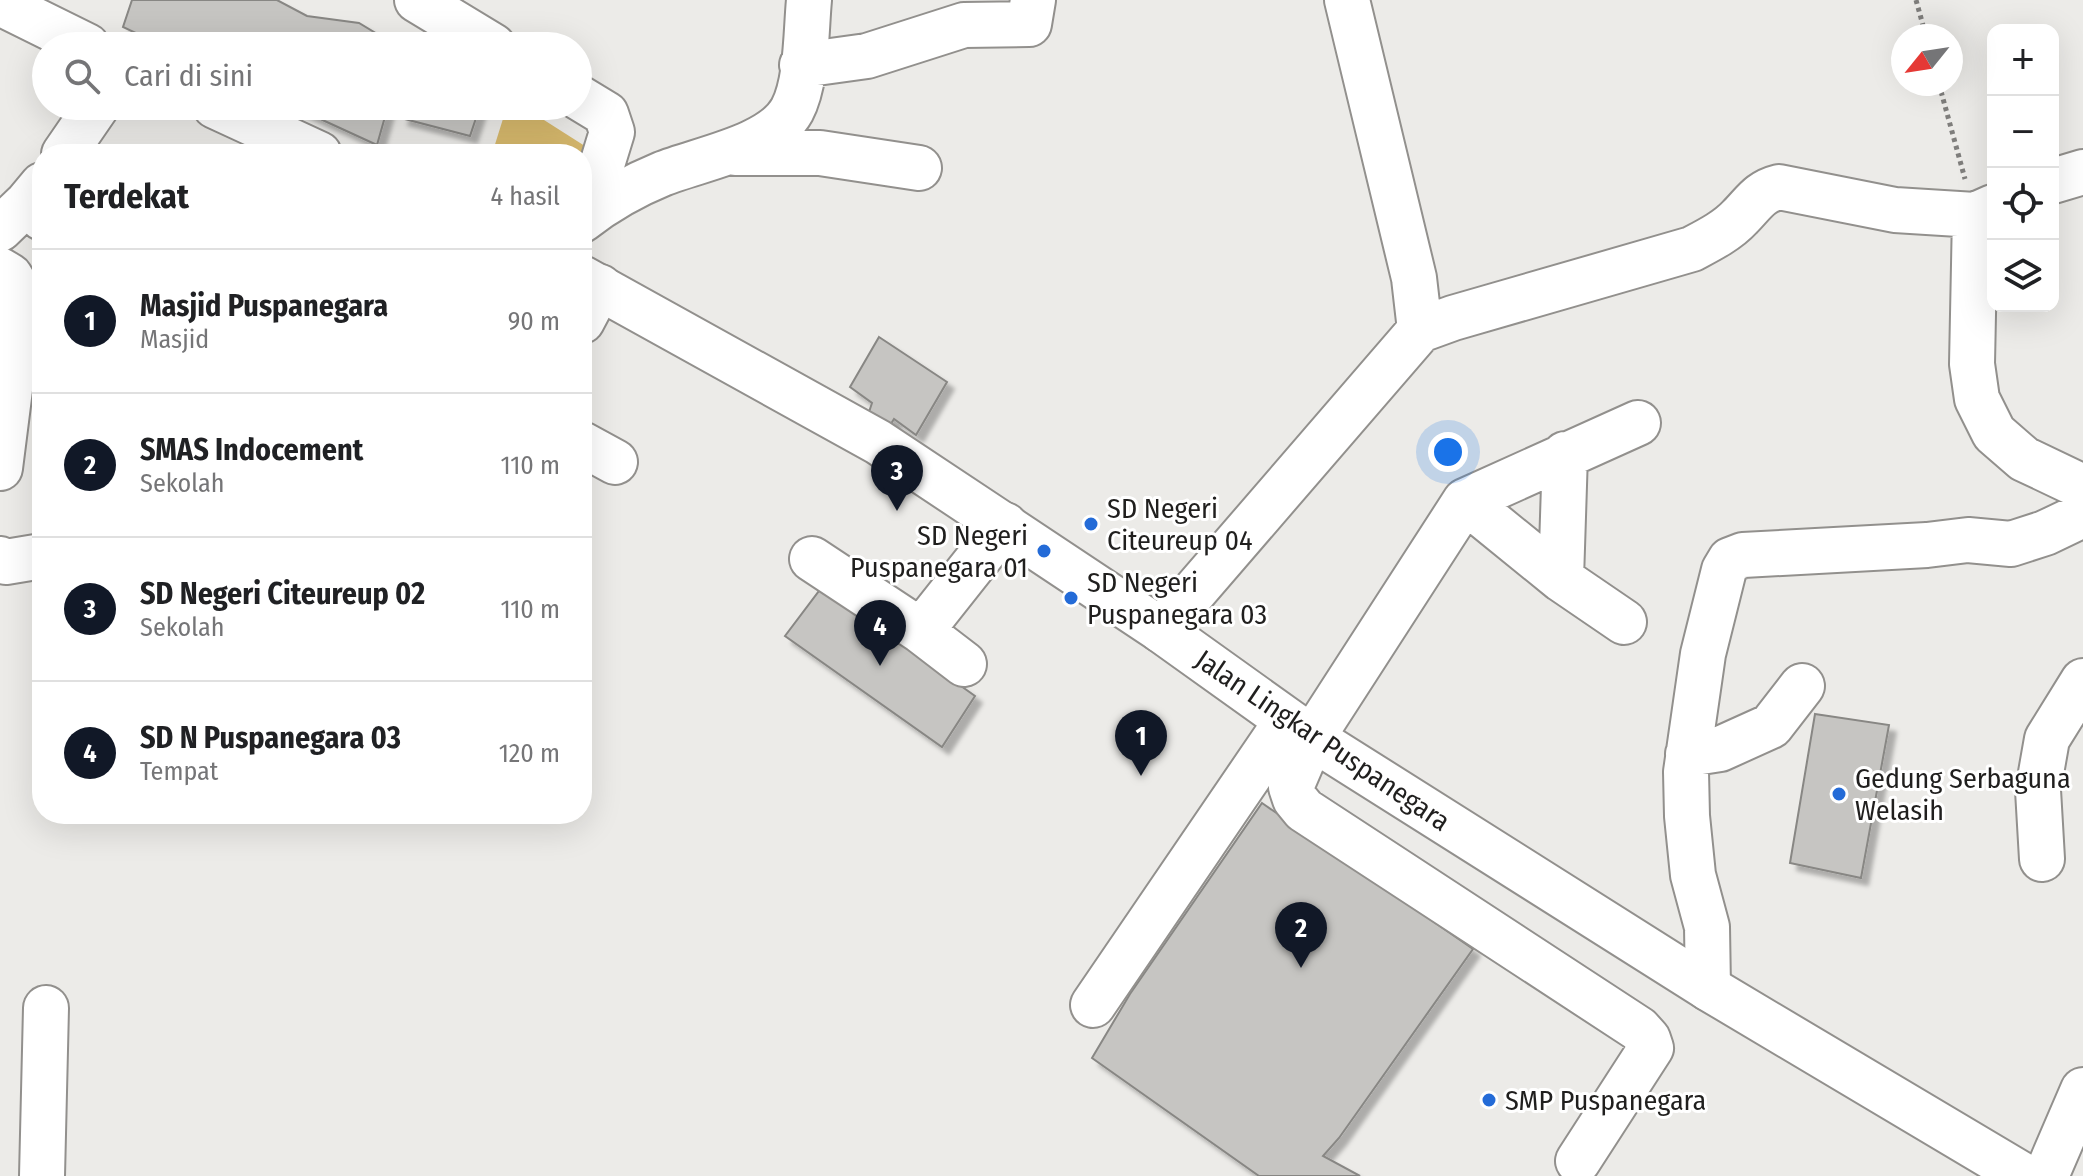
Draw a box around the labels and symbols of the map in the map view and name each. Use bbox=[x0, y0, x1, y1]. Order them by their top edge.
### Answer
north arrow bbox=[1891, 24, 1963, 96]
your location bbox=[1428, 432, 1468, 472]
pin: 3 bbox=[871, 445, 923, 511]
place label: SD Negeri Citeureup 04 bbox=[1107, 492, 1253, 557]
marker: SD Negeri Citeureup 04 bbox=[1082, 515, 1100, 533]
place label: SD Negeri Puspanegara 01 bbox=[850, 519, 1028, 584]
marker: SD Negeri Puspanegara 01 bbox=[1035, 542, 1053, 560]
place label: SD Negeri Puspanegara 03 bbox=[1087, 566, 1267, 631]
marker: SD Negeri Puspanegara 03 bbox=[1062, 589, 1080, 607]
pin: 4 bbox=[854, 600, 906, 666]
street label: Jalan Lingkar Puspanegara bbox=[1189, 643, 1456, 838]
pin: 1 bbox=[1115, 710, 1167, 776]
place label: Gedung Serbaguna Welasih bbox=[1855, 762, 2071, 827]
marker: Gedung Serbaguna Welasih bbox=[1830, 785, 1848, 803]
pin: 2 bbox=[1275, 902, 1327, 968]
place label: SMP Puspanegara bbox=[1505, 1084, 1706, 1117]
marker: SMP Puspanegara bbox=[1480, 1091, 1498, 1109]

